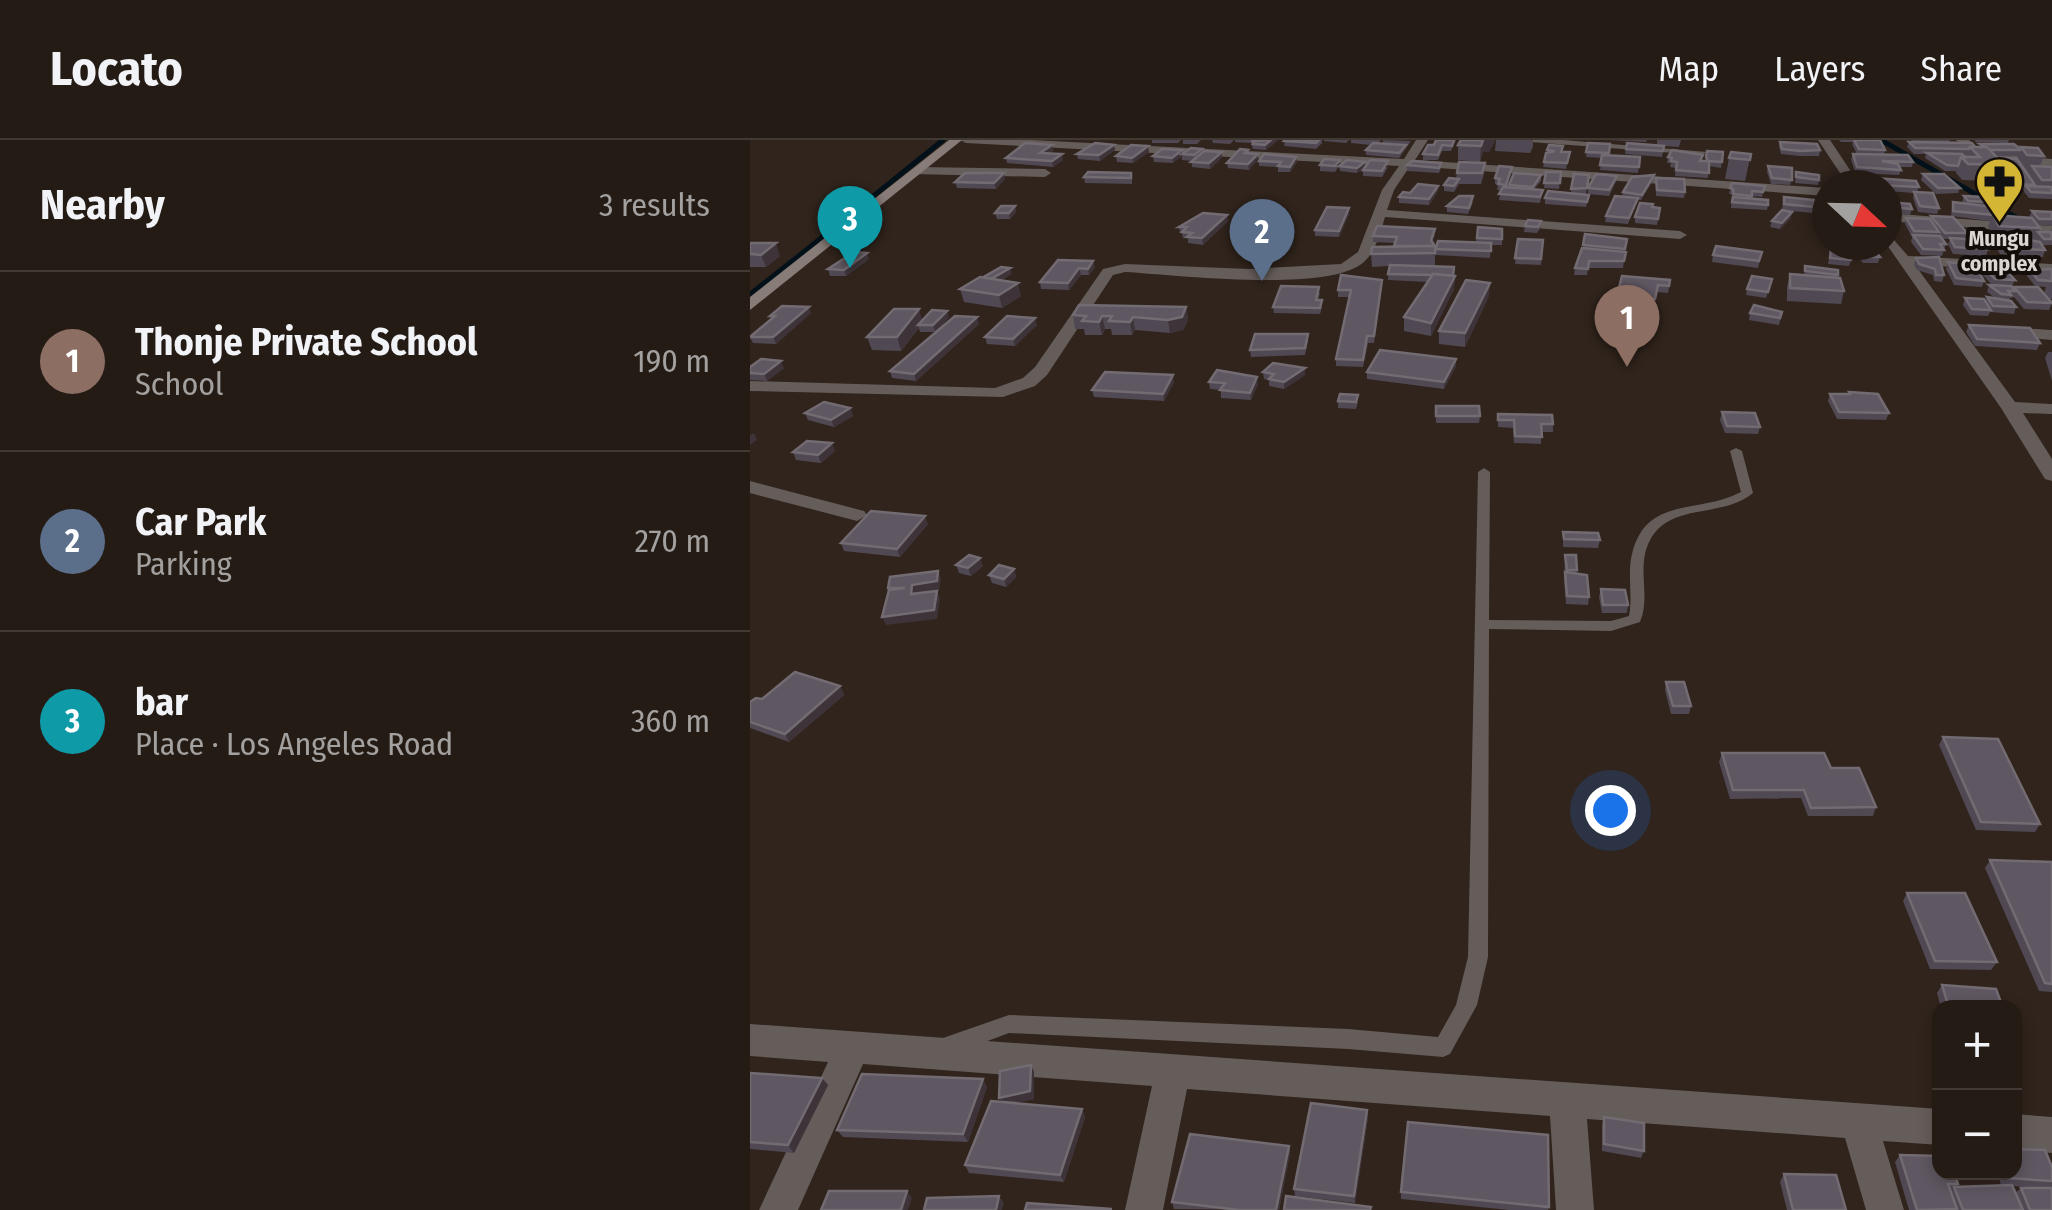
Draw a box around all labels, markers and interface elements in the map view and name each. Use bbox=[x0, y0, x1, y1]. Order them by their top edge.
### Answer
text: Locato bbox=[50, 40, 183, 98]
text: Map bbox=[1659, 48, 1719, 90]
text: Layers bbox=[1774, 48, 1866, 90]
text: Share bbox=[1921, 48, 2002, 90]
pharmacy icon: Mungu complex bbox=[1973, 156, 2025, 224]
north arrow bbox=[1812, 170, 1902, 260]
text: Nearby bbox=[40, 180, 165, 230]
text: 3 results bbox=[599, 186, 710, 224]
pin: 3 bbox=[818, 186, 882, 268]
pin: 2 bbox=[1230, 198, 1294, 281]
place label: Mungu complex bbox=[1961, 225, 2038, 277]
pin: 1 bbox=[1594, 284, 1660, 367]
text: Thonje Private School bbox=[135, 319, 477, 365]
text: 1 bbox=[66, 342, 79, 380]
text: 190 m bbox=[633, 342, 710, 380]
text: School bbox=[135, 365, 224, 403]
text: Car Park bbox=[135, 499, 266, 545]
text: 2 bbox=[65, 522, 80, 560]
text: 270 m bbox=[635, 522, 710, 560]
text: Parking bbox=[135, 545, 232, 583]
text: bar bbox=[135, 679, 188, 725]
text: 3 bbox=[65, 702, 80, 740]
text: 360 m bbox=[631, 702, 710, 740]
text: Place · Los Angeles Road bbox=[135, 725, 453, 763]
your location bbox=[1585, 785, 1636, 836]
map controls bbox=[1932, 1000, 2022, 1180]
button: + bbox=[1932, 1000, 2022, 1090]
button: − bbox=[1932, 1090, 2022, 1180]

